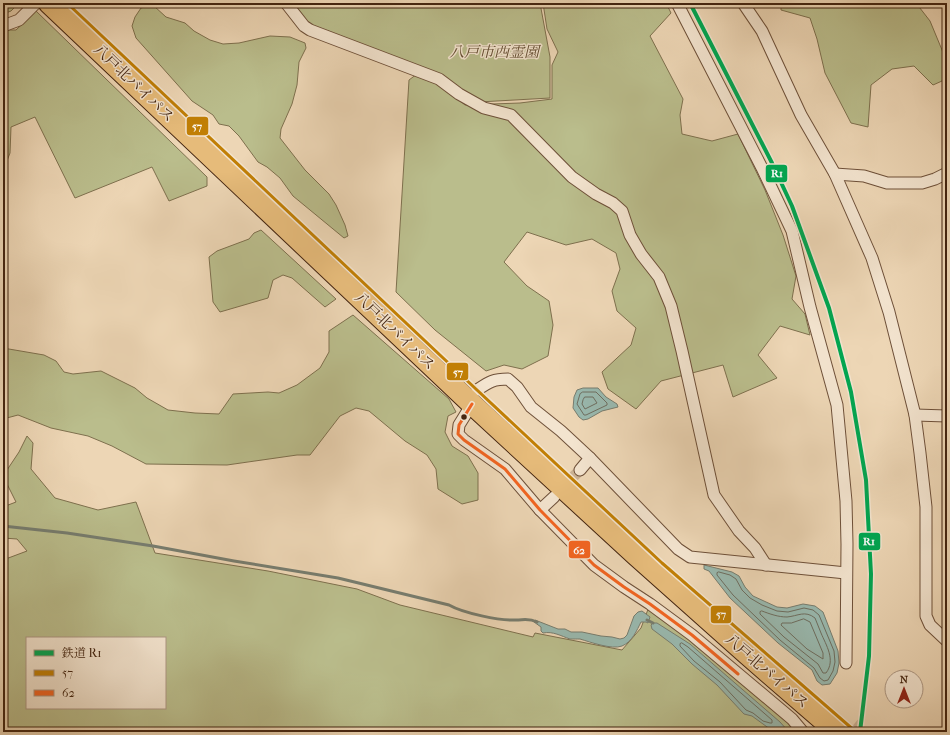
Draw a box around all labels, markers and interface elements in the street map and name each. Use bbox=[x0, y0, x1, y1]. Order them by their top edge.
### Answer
street label: 八戸北バイパス bbox=[90, 40, 178, 126]
park label: 八戸市西霊園 bbox=[449, 43, 542, 61]
line badge: 57 bbox=[186, 116, 209, 136]
text: 57 bbox=[192, 120, 203, 133]
line badge: R1 bbox=[765, 164, 788, 183]
text: R1 bbox=[771, 167, 783, 180]
street label: 八戸北バイパス bbox=[351, 288, 439, 374]
line badge: 57 bbox=[446, 362, 469, 381]
text: 57 bbox=[453, 366, 464, 379]
unlabelled marker bbox=[459, 412, 469, 422]
line badge: R1 bbox=[858, 532, 881, 551]
text: R1 bbox=[863, 535, 875, 548]
line badge: 62 bbox=[568, 540, 591, 559]
text: 62 bbox=[573, 544, 585, 557]
line badge: 57 bbox=[710, 605, 732, 624]
text: 57 bbox=[716, 608, 727, 621]
street label: 八戸北バイパス bbox=[722, 630, 812, 712]
legend bbox=[26, 637, 166, 709]
text: 鉄道 R1 bbox=[61, 646, 102, 660]
text: 57 bbox=[62, 666, 73, 680]
north arrow bbox=[884, 669, 924, 709]
text: N bbox=[900, 673, 909, 686]
text: 62 bbox=[62, 686, 75, 700]

